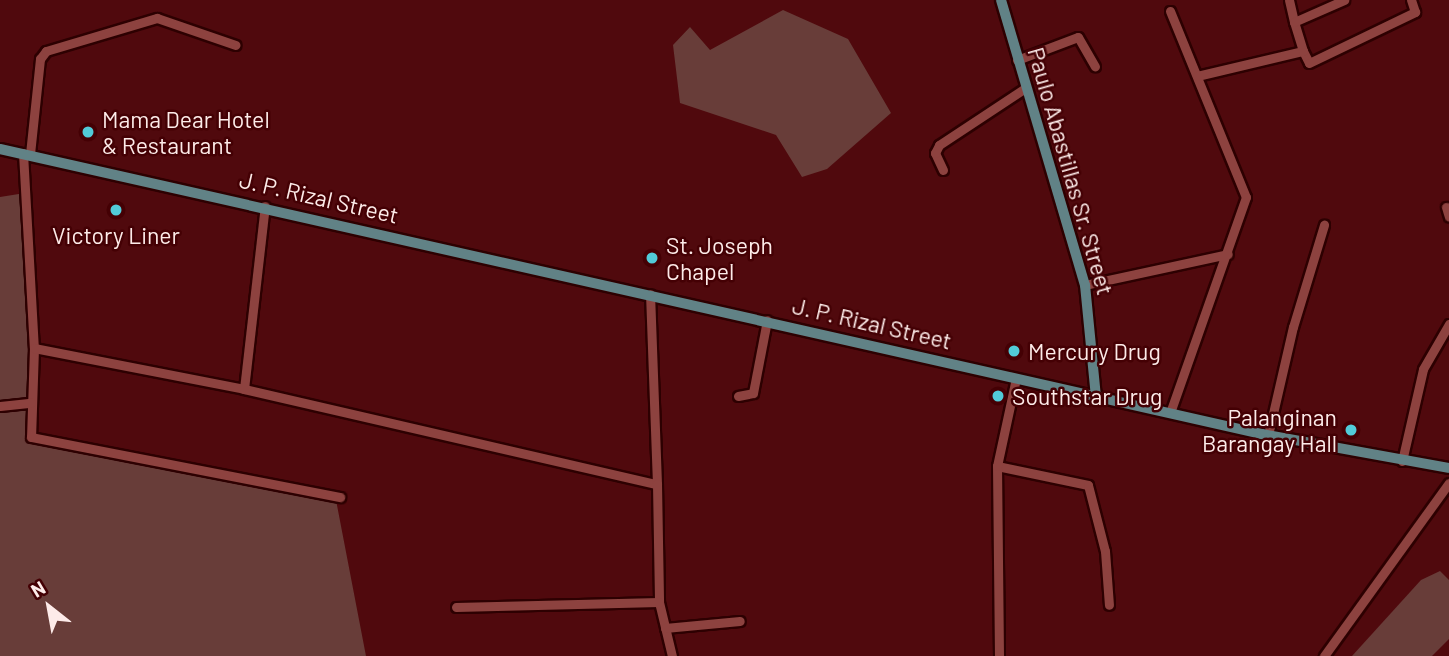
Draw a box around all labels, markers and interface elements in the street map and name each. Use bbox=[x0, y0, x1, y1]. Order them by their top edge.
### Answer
street label: Paulo Abastillas Sr. Street bbox=[1022, 44, 1120, 298]
place label: Mama Dear Hotel & Restaurant bbox=[102, 105, 270, 159]
marker: Mama Dear Hotel & Restaurant bbox=[80, 124, 96, 140]
street label: J. P. Rizal Street bbox=[237, 165, 401, 229]
marker: Victory Liner bbox=[108, 202, 124, 218]
place label: Victory Liner bbox=[52, 221, 180, 249]
place label: St. Joseph Chapel bbox=[666, 231, 773, 285]
marker: St. Joseph Chapel bbox=[644, 250, 660, 266]
street label: J. P. Rizal Street bbox=[790, 291, 954, 355]
place label: Mercury Drug bbox=[1028, 337, 1161, 365]
marker: Mercury Drug bbox=[1006, 343, 1022, 359]
place label: Southstar Drug bbox=[1012, 382, 1162, 410]
marker: Southstar Drug bbox=[990, 388, 1006, 404]
place label: Palanginan Barangay Hall bbox=[1202, 403, 1337, 457]
marker: Palanginan Barangay Hall bbox=[1343, 422, 1359, 438]
north arrow bbox=[14, 572, 84, 642]
text: N bbox=[27, 575, 49, 602]

